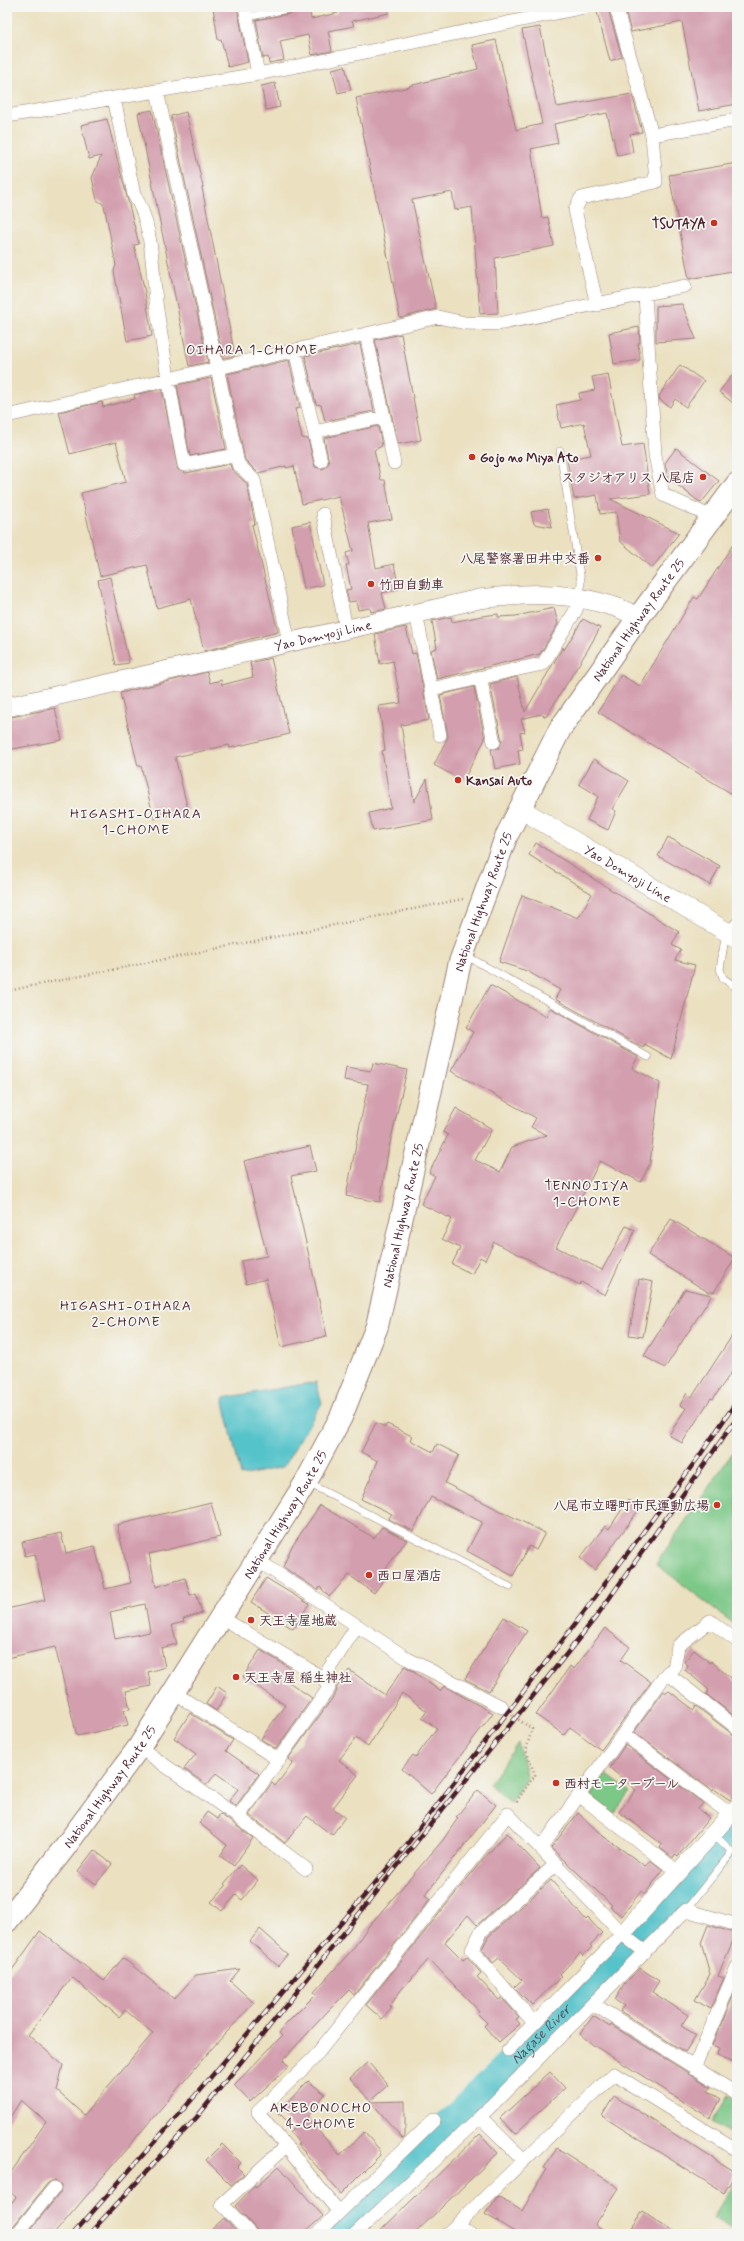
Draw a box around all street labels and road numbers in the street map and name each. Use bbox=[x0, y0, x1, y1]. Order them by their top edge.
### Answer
street label: National Highway Route 25 bbox=[589, 555, 689, 685]
street label: Yao Domyoji Line bbox=[273, 617, 373, 656]
street label: National Highway Route 25 bbox=[451, 829, 517, 973]
street label: Yao Domyoji Line bbox=[580, 842, 674, 907]
street label: National Highway Route 25 bbox=[379, 1142, 428, 1289]
street label: National Highway Route 25 bbox=[240, 1448, 331, 1582]
street label: National Highway Route 25 bbox=[60, 1723, 160, 1852]

